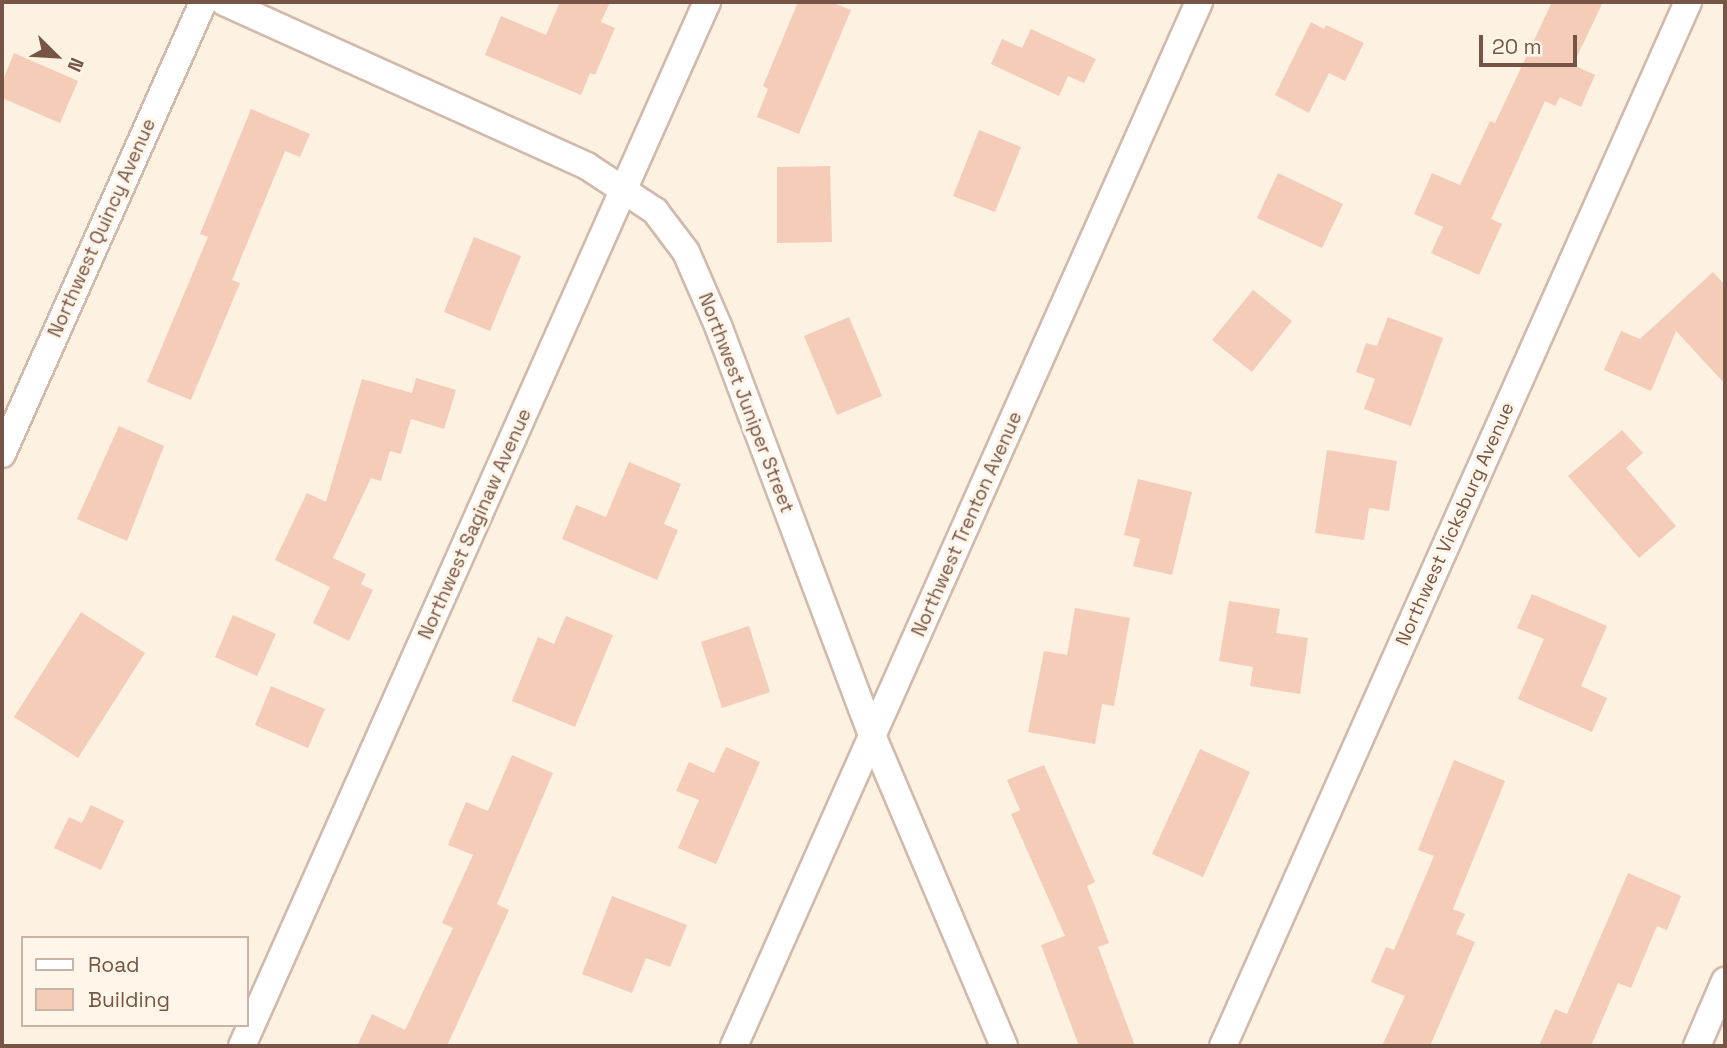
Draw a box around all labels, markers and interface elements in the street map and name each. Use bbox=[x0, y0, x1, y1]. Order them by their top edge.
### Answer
north arrow bbox=[21, 21, 91, 91]
scale bar bbox=[1482, 21, 1580, 65]
text: 20 m bbox=[1492, 33, 1542, 60]
text: N bbox=[62, 54, 90, 76]
street label: Northwest Quincy Avenue bbox=[43, 115, 161, 341]
street label: Northwest Juniper Street bbox=[693, 290, 799, 516]
street label: Northwest Vicksburg Avenue bbox=[1391, 399, 1519, 649]
street label: Northwest Saginaw Avenue bbox=[414, 405, 536, 643]
street label: Northwest Trenton Avenue bbox=[907, 408, 1027, 640]
legend bbox=[21, 936, 248, 1027]
text: Road bbox=[88, 951, 140, 978]
text: Building bbox=[88, 986, 170, 1013]

